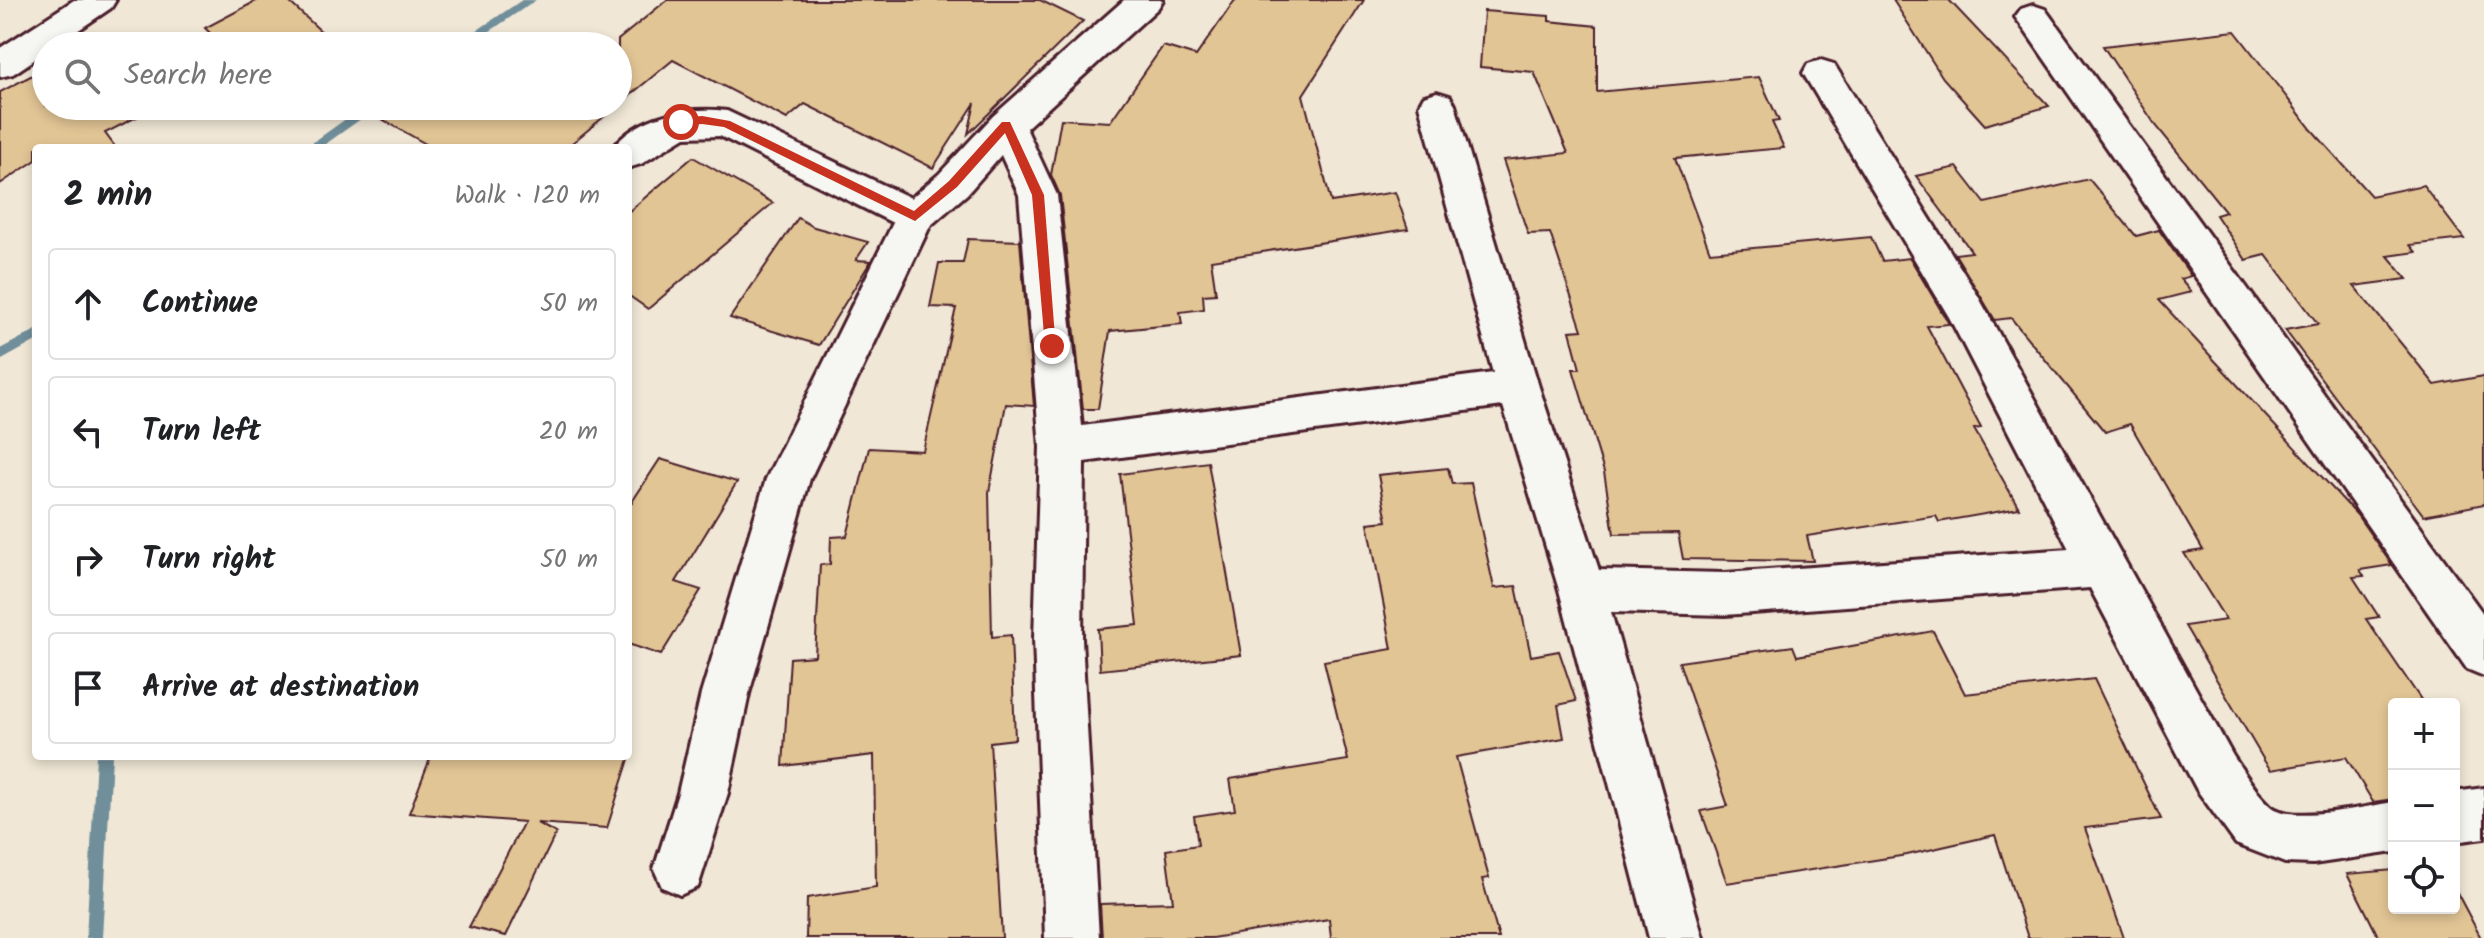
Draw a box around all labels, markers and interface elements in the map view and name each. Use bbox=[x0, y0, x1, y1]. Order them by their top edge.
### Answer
search box bbox=[32, 32, 632, 120]
text: Search here bbox=[124, 52, 272, 100]
icon: search bbox=[60, 54, 104, 98]
route start bbox=[663, 104, 699, 140]
text: 2 min bbox=[64, 169, 152, 223]
text: Walk · 120 m bbox=[455, 175, 600, 217]
text: Continue bbox=[142, 280, 258, 328]
icon: ahead bbox=[66, 282, 110, 326]
text: 50 m bbox=[540, 283, 598, 325]
route end bbox=[1034, 328, 1070, 364]
text: Turn left bbox=[142, 408, 261, 456]
icon: left bbox=[66, 410, 110, 454]
text: 20 m bbox=[539, 411, 598, 453]
text: Turn right bbox=[142, 536, 275, 584]
icon: right bbox=[66, 538, 110, 582]
text: 50 m bbox=[540, 539, 598, 581]
text: Arrive at destination bbox=[142, 664, 419, 712]
icon: arrive bbox=[66, 666, 110, 710]
map controls bbox=[2388, 698, 2460, 914]
button: + bbox=[2388, 698, 2460, 770]
button: − bbox=[2388, 770, 2460, 842]
button: locate bbox=[2388, 842, 2460, 914]

